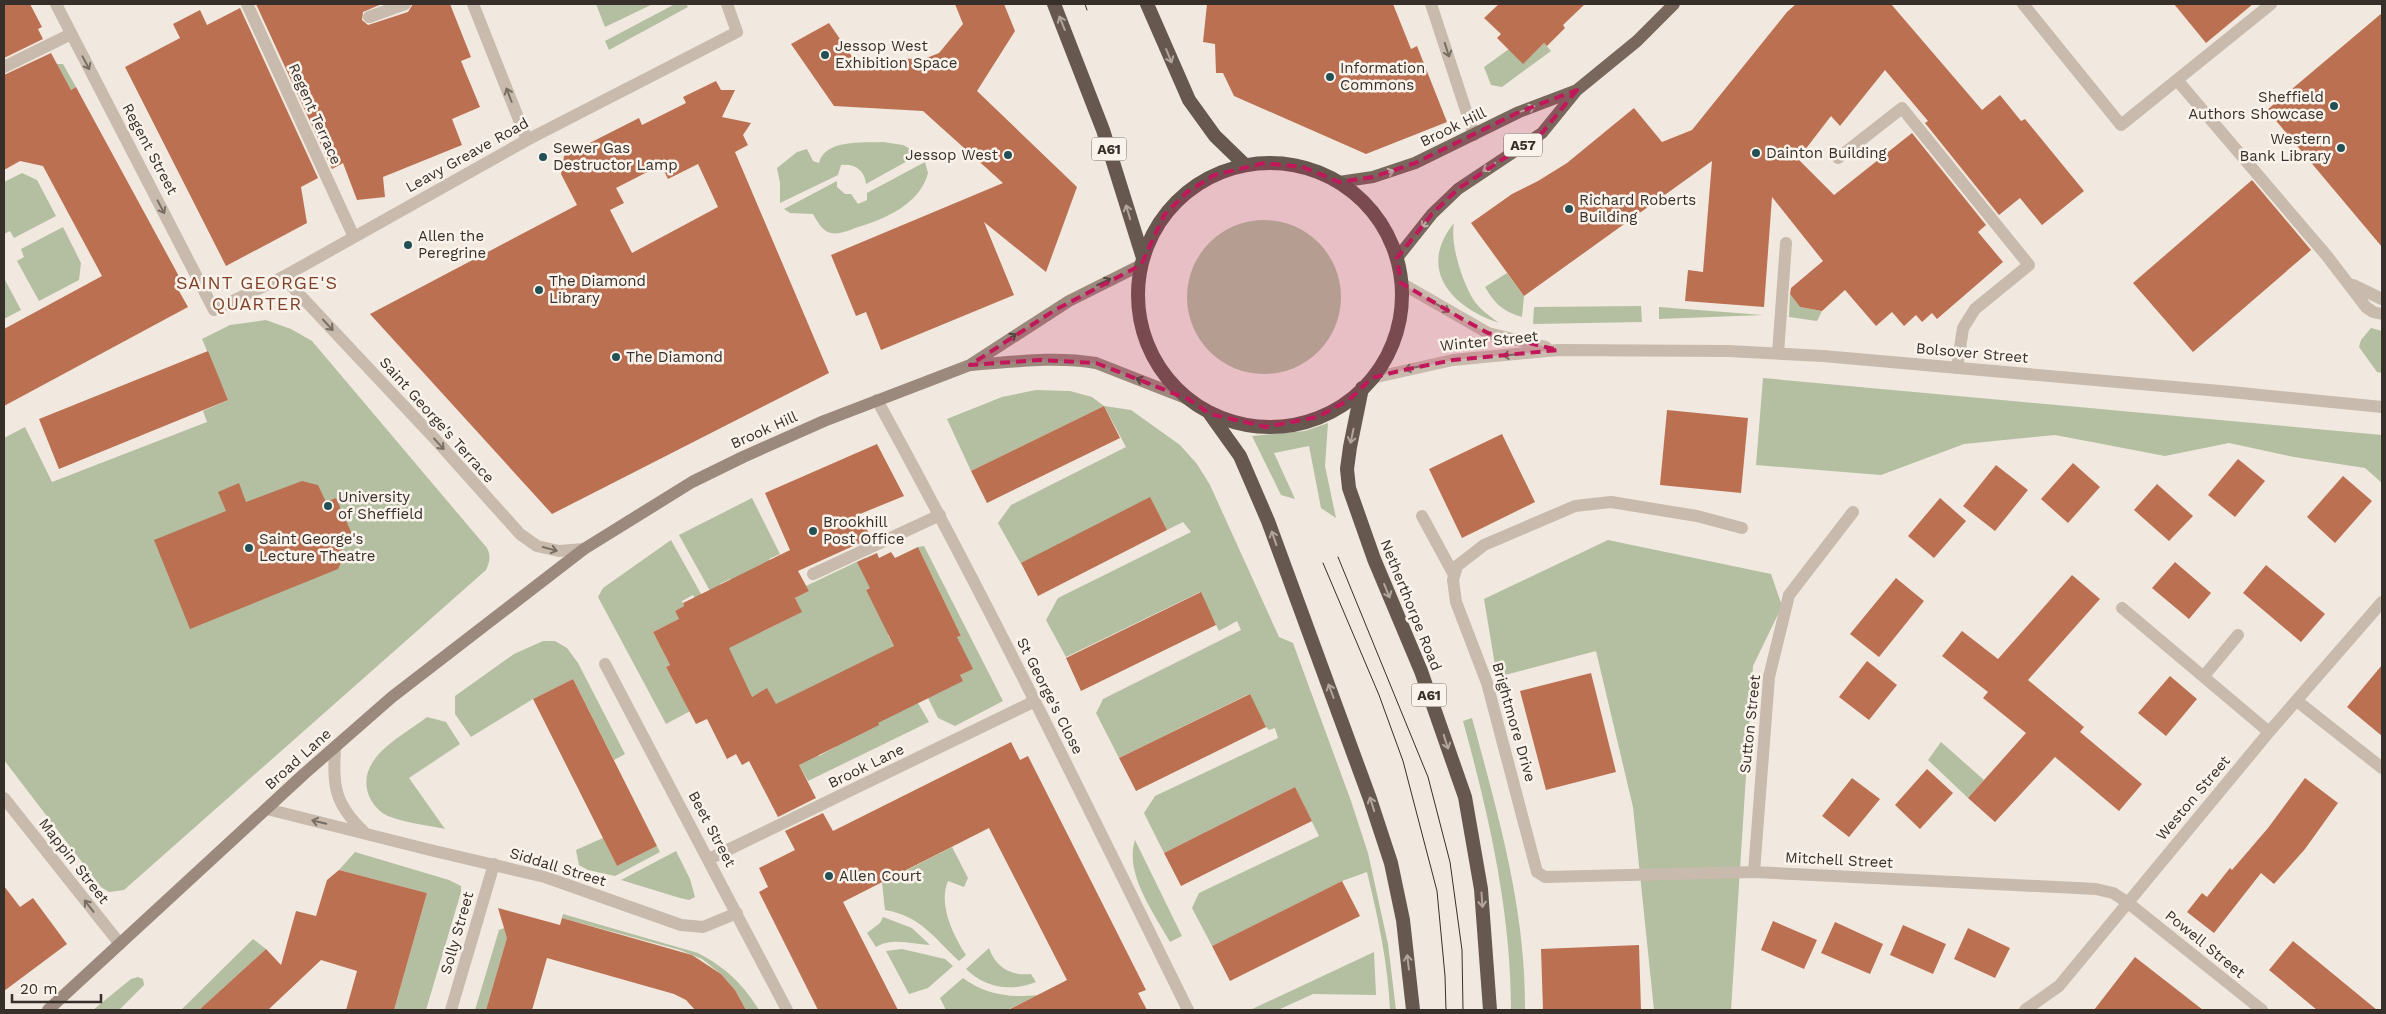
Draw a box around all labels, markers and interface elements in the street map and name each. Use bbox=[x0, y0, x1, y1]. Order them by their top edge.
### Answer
one-way arrow bbox=[1057, 16, 1066, 31]
place label: Jessop West Exhibition Space bbox=[835, 37, 957, 72]
one-way arrow bbox=[1442, 42, 1452, 58]
one-way arrow bbox=[1165, 48, 1174, 64]
marker: Jessop West Exhibition Space bbox=[819, 49, 831, 61]
one-way arrow bbox=[81, 55, 91, 70]
place label: Information Commons bbox=[1340, 59, 1425, 94]
street label: Regent Terrace bbox=[285, 61, 345, 167]
marker: Information Commons bbox=[1324, 71, 1336, 83]
one-way arrow bbox=[504, 88, 513, 103]
place label: Sheffield Authors Showcase bbox=[2188, 88, 2324, 123]
street label: Regent Street bbox=[118, 100, 182, 198]
marker: Sheffield Authors Showcase bbox=[2328, 100, 2340, 112]
street label: Brook Hill bbox=[1417, 103, 1489, 151]
one-way arrow bbox=[1520, 104, 1535, 113]
street label: Leavy Greave Road bbox=[402, 114, 532, 196]
place label: Western Bank Library bbox=[2240, 130, 2331, 165]
road number: A57 bbox=[1504, 134, 1542, 156]
road number: A61 bbox=[1092, 138, 1126, 160]
place label: Sewer Gas Destructor Lamp bbox=[553, 139, 678, 174]
marker: Western Bank Library bbox=[2335, 142, 2347, 154]
place label: Dainton Building bbox=[1766, 144, 1886, 162]
place label: Jessop West bbox=[905, 146, 999, 164]
marker: Dainton Building bbox=[1750, 147, 1762, 159]
marker: Jessop West bbox=[1002, 149, 1014, 161]
marker: Sewer Gas Destructor Lamp bbox=[537, 151, 549, 163]
one-way arrow bbox=[1483, 163, 1497, 173]
one-way arrow bbox=[1379, 168, 1395, 178]
place label: Richard Roberts Building bbox=[1579, 191, 1696, 226]
one-way arrow bbox=[157, 199, 167, 213]
marker: Richard Roberts Building bbox=[1563, 203, 1575, 215]
one-way arrow bbox=[1123, 204, 1133, 220]
one-way arrow bbox=[1420, 215, 1431, 228]
place label: Allen the Peregrine bbox=[418, 227, 486, 262]
marker: Allen the Peregrine bbox=[402, 239, 414, 251]
district label: SAINT GEORGE'S QUARTER bbox=[176, 272, 338, 314]
place label: The Diamond Library bbox=[549, 272, 646, 307]
one-way arrow bbox=[1097, 277, 1112, 287]
marker: The Diamond Library bbox=[533, 284, 545, 296]
one-way arrow bbox=[1436, 303, 1450, 313]
one-way arrow bbox=[322, 319, 334, 332]
street label: Winter Street bbox=[1439, 327, 1540, 355]
one-way arrow bbox=[1003, 333, 1017, 343]
street label: Bolsover Street bbox=[1915, 339, 2030, 367]
place label: The Diamond bbox=[626, 348, 723, 366]
one-way arrow bbox=[1502, 350, 1518, 360]
marker: The Diamond bbox=[610, 351, 622, 363]
street label: Saint George's Terrace bbox=[376, 353, 498, 487]
one-way arrow bbox=[1405, 364, 1421, 373]
one-way arrow bbox=[1135, 376, 1151, 385]
street label: Brook Hill bbox=[728, 407, 801, 453]
one-way arrow bbox=[1347, 428, 1356, 444]
one-way arrow bbox=[433, 438, 445, 451]
place label: University of Sheffield bbox=[338, 488, 423, 523]
marker: University of Sheffield bbox=[322, 500, 334, 512]
place label: Brookhill Post Office bbox=[823, 513, 904, 548]
marker: Brookhill Post Office bbox=[807, 525, 819, 537]
place label: Saint George's Lecture Theatre bbox=[259, 530, 375, 565]
one-way arrow bbox=[1269, 531, 1278, 547]
street label: Netherthorpe Road bbox=[1376, 537, 1446, 673]
marker: Saint George's Lecture Theatre bbox=[243, 542, 255, 554]
one-way arrow bbox=[542, 545, 558, 554]
one-way arrow bbox=[1383, 583, 1393, 598]
street label: St George's Close bbox=[1013, 635, 1087, 757]
street label: Brightmore Drive bbox=[1488, 660, 1540, 784]
street label: Sutton Street bbox=[1736, 673, 1764, 774]
one-way arrow bbox=[1326, 683, 1335, 699]
road number: A61 bbox=[1412, 684, 1446, 706]
street label: Broad Lane bbox=[261, 725, 335, 793]
one-way arrow bbox=[1441, 734, 1451, 750]
street label: Brook Lane bbox=[825, 740, 907, 792]
street label: Weston Street bbox=[2152, 751, 2234, 844]
street label: Beet Street bbox=[684, 788, 740, 871]
one-way arrow bbox=[1366, 796, 1376, 812]
street label: Mappin Street bbox=[35, 815, 113, 908]
one-way arrow bbox=[311, 817, 327, 826]
street label: Siddall Street bbox=[508, 844, 609, 890]
street label: Mitchell Street bbox=[1784, 848, 1894, 872]
place label: Allen Court bbox=[839, 867, 922, 885]
marker: Allen Court bbox=[823, 870, 835, 882]
street label: Solly Street bbox=[437, 889, 478, 976]
one-way arrow bbox=[1478, 892, 1487, 908]
one-way arrow bbox=[84, 900, 95, 913]
street label: Powell Street bbox=[2161, 906, 2249, 982]
one-way arrow bbox=[1403, 954, 1413, 970]
scale bar bbox=[12, 972, 101, 1004]
text: 20 m bbox=[20, 980, 58, 998]

